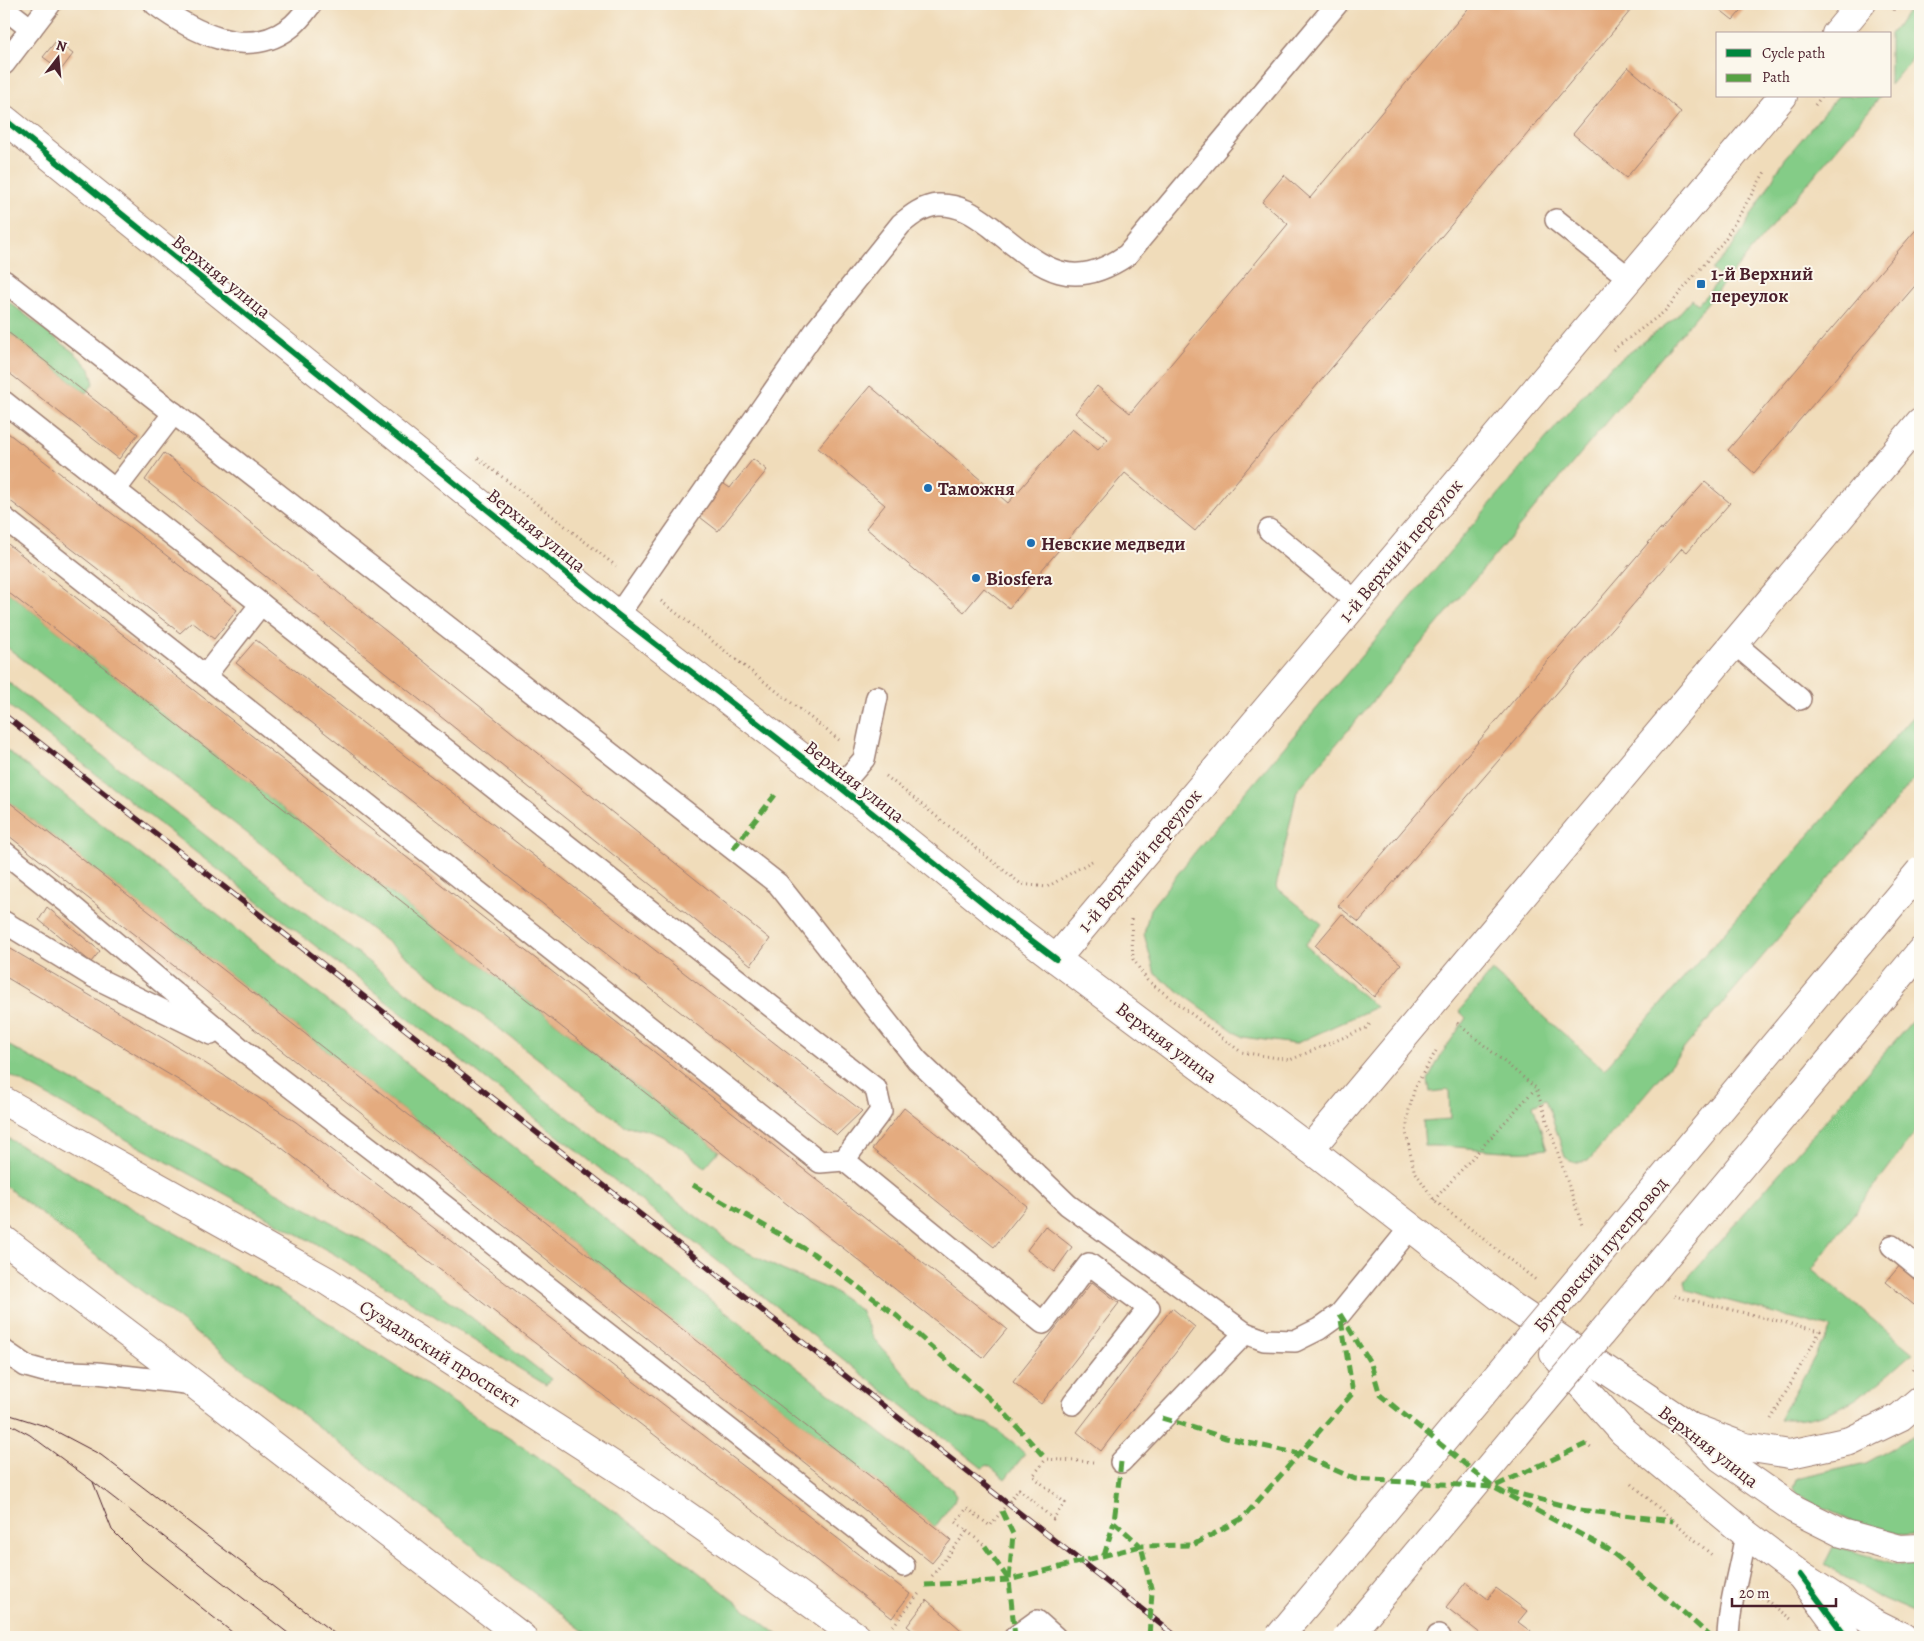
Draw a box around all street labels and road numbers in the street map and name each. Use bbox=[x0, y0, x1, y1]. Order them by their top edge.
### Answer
street label: Верхняя улица bbox=[166, 229, 277, 325]
street label: 1-й Верхний переулок bbox=[1333, 473, 1469, 628]
street label: Верхняя улица bbox=[481, 483, 592, 579]
street label: Верхняя улица bbox=[799, 734, 910, 829]
street label: 1-й Верхний переулок bbox=[1072, 783, 1208, 938]
street label: Верхняя улица bbox=[1110, 996, 1223, 1090]
street label: Бугровский путепровод bbox=[1528, 1171, 1674, 1338]
street label: Суздальский проспект bbox=[354, 1294, 525, 1414]
street label: Верхняя улица bbox=[1653, 1399, 1764, 1494]

